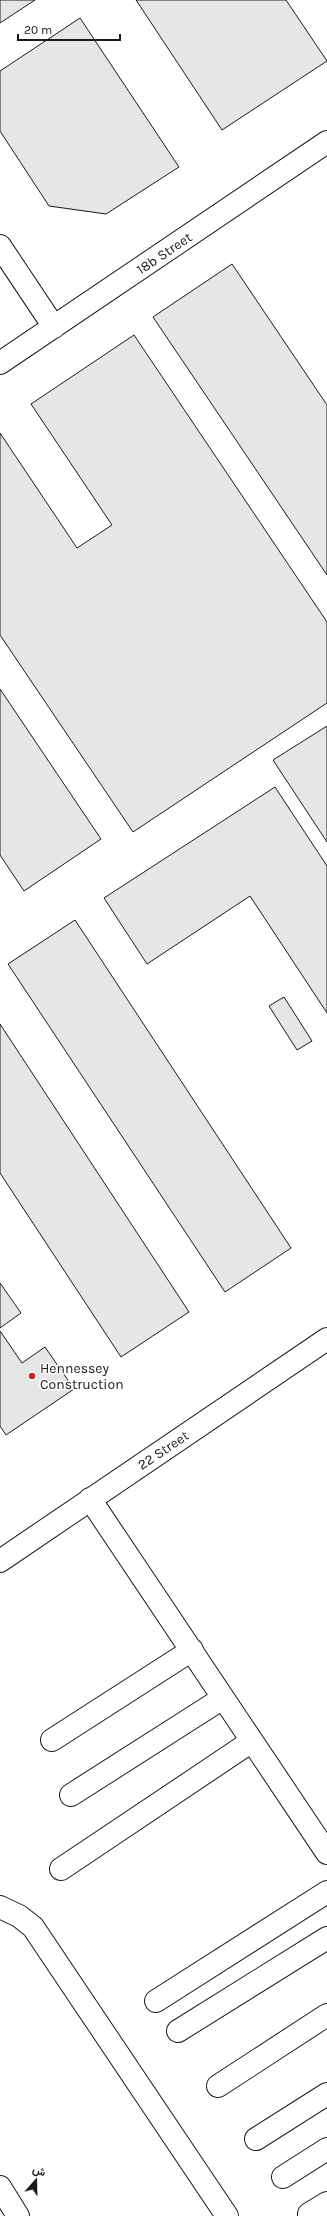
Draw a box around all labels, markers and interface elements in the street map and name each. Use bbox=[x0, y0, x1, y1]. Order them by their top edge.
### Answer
scale bar bbox=[18, 16, 120, 42]
text: 20 m bbox=[24, 23, 52, 37]
street label: 18b Street bbox=[133, 229, 195, 278]
place label: Hennessey Construction bbox=[40, 1360, 124, 1393]
marker: Hennessey Construction bbox=[27, 1371, 37, 1381]
street label: 22 Street bbox=[134, 1427, 192, 1474]
north arrow bbox=[16, 2160, 56, 2200]
text: ش bbox=[31, 2163, 48, 2179]

